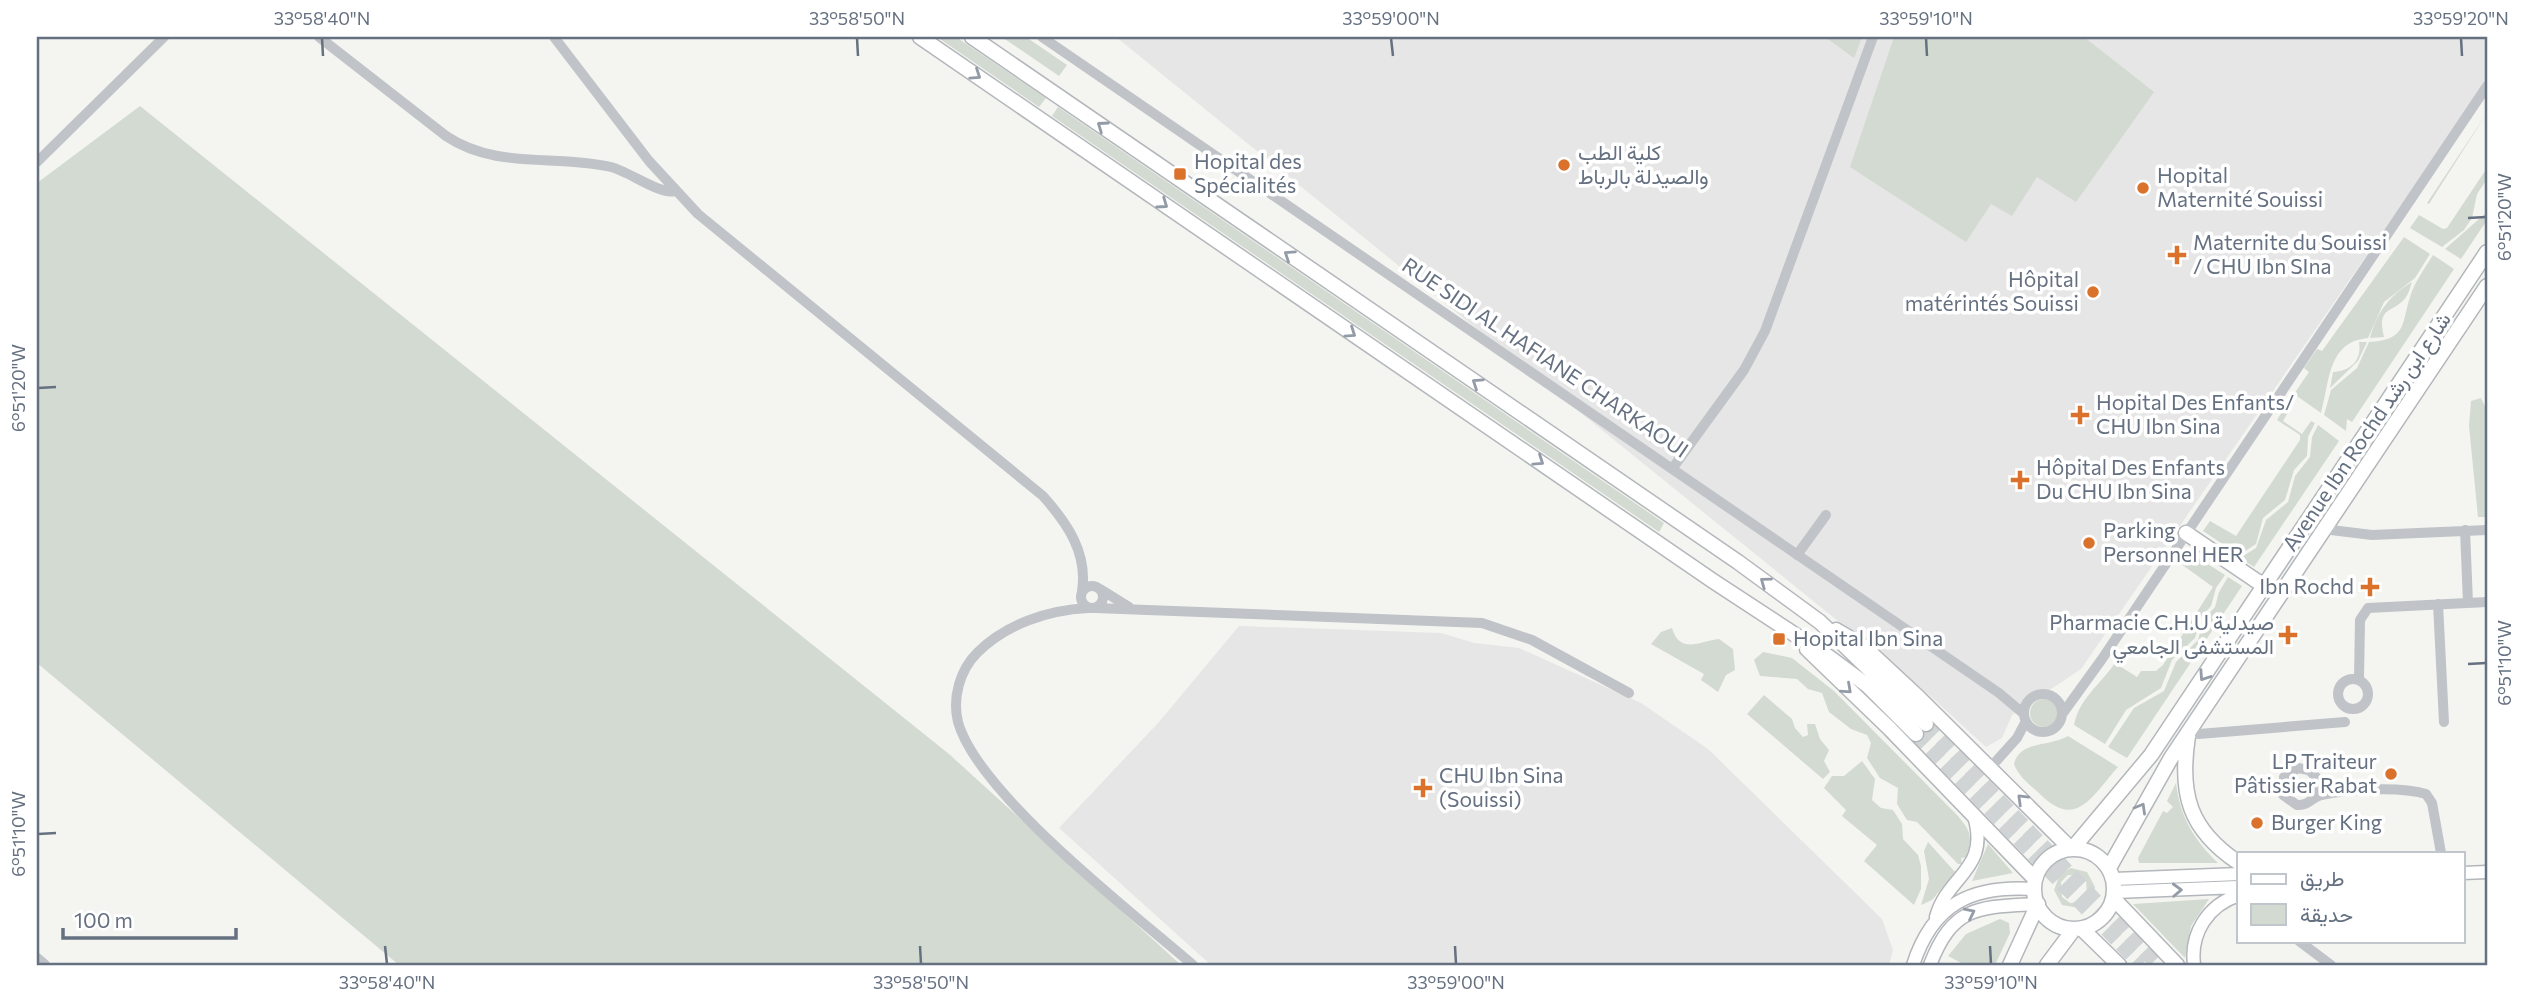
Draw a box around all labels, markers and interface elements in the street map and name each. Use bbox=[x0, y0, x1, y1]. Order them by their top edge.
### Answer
text: 33°58'40"N bbox=[274, 7, 370, 29]
text: 33°58'50"N bbox=[809, 7, 905, 29]
text: 33°59'00"N bbox=[1342, 7, 1440, 29]
text: 33°59'10"N bbox=[1879, 7, 1973, 29]
text: 33°59'20"N bbox=[2413, 7, 2509, 29]
one-way arrow bbox=[968, 67, 981, 79]
one-way arrow bbox=[1097, 122, 1110, 134]
place label: كلية الطب والصيدلة بالرباط bbox=[1578, 139, 1709, 190]
place label: Hopital des Spécialités bbox=[1194, 148, 1302, 197]
marker: كلية الطب والصيدلة بالرباط bbox=[1556, 157, 1572, 173]
place label: Hopital Maternité Souissi bbox=[2157, 162, 2323, 211]
marker: Hopital des Spécialités bbox=[1172, 166, 1188, 182]
text: 6°51'20"W bbox=[2493, 173, 2515, 261]
marker: Hopital Maternité Souissi bbox=[2135, 180, 2151, 196]
one-way arrow bbox=[1155, 196, 1168, 208]
place label: Maternite du Souissi / CHU Ibn SIna bbox=[2193, 229, 2387, 278]
marker: Maternite du Souissi / CHU Ibn SIna bbox=[2167, 245, 2187, 265]
one-way arrow bbox=[1284, 250, 1297, 263]
street label: RUE SIDI AL HAFIANE CHARKAOUI bbox=[1398, 251, 1694, 462]
place label: Hôpital matérintés Souissi bbox=[1905, 266, 2079, 315]
marker: Hôpital matérintés Souissi bbox=[2085, 284, 2101, 300]
street label: Avenue Ibn Rochd شارع ابن رشد bbox=[2276, 307, 2458, 557]
one-way arrow bbox=[1343, 325, 1356, 337]
text: 6°51'20"W bbox=[7, 344, 29, 432]
one-way arrow bbox=[1472, 379, 1485, 391]
place label: Hopital Des Enfants/ CHU Ibn Sina bbox=[2096, 389, 2294, 438]
marker: Hopital Des Enfants/ CHU Ibn Sina bbox=[2070, 405, 2090, 425]
one-way arrow bbox=[1531, 453, 1544, 465]
place label: Hôpital Des Enfants Du CHU Ibn Sina bbox=[2036, 454, 2225, 503]
marker: Hôpital Des Enfants Du CHU Ibn Sina bbox=[2010, 470, 2030, 490]
place label: Parking Personnel HER bbox=[2103, 517, 2244, 566]
marker: Parking Personnel HER bbox=[2081, 535, 2097, 551]
place label: Ibn Rochd bbox=[2259, 573, 2354, 598]
marker: Ibn Rochd bbox=[2360, 577, 2380, 597]
one-way arrow bbox=[1760, 578, 1773, 590]
place label: Pharmacie C.H.U صيدلية المستشفى الجامعي bbox=[2049, 609, 2274, 664]
text: 6°51'10"W bbox=[2493, 620, 2515, 706]
place label: Hopital Ibn Sina bbox=[1793, 625, 1943, 650]
marker: Pharmacie C.H.U صيدلية المستشفى الجامعي bbox=[2280, 627, 2296, 643]
marker: Hopital Ibn Sina bbox=[1771, 631, 1787, 647]
one-way arrow bbox=[2199, 668, 2212, 681]
one-way arrow bbox=[1839, 681, 1852, 693]
place label: LP Traiteur Pâtissier Rabat bbox=[2234, 748, 2377, 797]
place label: CHU Ibn Sina (Souissi) bbox=[1439, 762, 1564, 811]
marker: LP Traiteur Pâtissier Rabat bbox=[2383, 766, 2399, 782]
marker: CHU Ibn Sina (Souissi) bbox=[1413, 778, 1433, 798]
text: 6°51'10"W bbox=[7, 791, 29, 877]
one-way arrow bbox=[2018, 795, 2031, 808]
one-way arrow bbox=[2133, 802, 2146, 815]
place label: Burger King bbox=[2271, 809, 2382, 834]
marker: Burger King bbox=[2249, 815, 2265, 831]
legend bbox=[2237, 852, 2464, 942]
text: طريق bbox=[2300, 865, 2345, 892]
one-way arrow bbox=[2172, 882, 2183, 897]
scale bar bbox=[63, 897, 236, 941]
text: حديقة bbox=[2300, 901, 2353, 927]
text: 100 m bbox=[74, 907, 133, 932]
one-way arrow bbox=[1963, 908, 1975, 922]
text: 33°58'40"N bbox=[339, 971, 435, 993]
text: 33°58'50"N bbox=[873, 971, 969, 993]
text: 33°59'00"N bbox=[1407, 971, 1505, 993]
text: 33°59'10"N bbox=[1944, 971, 2038, 993]

